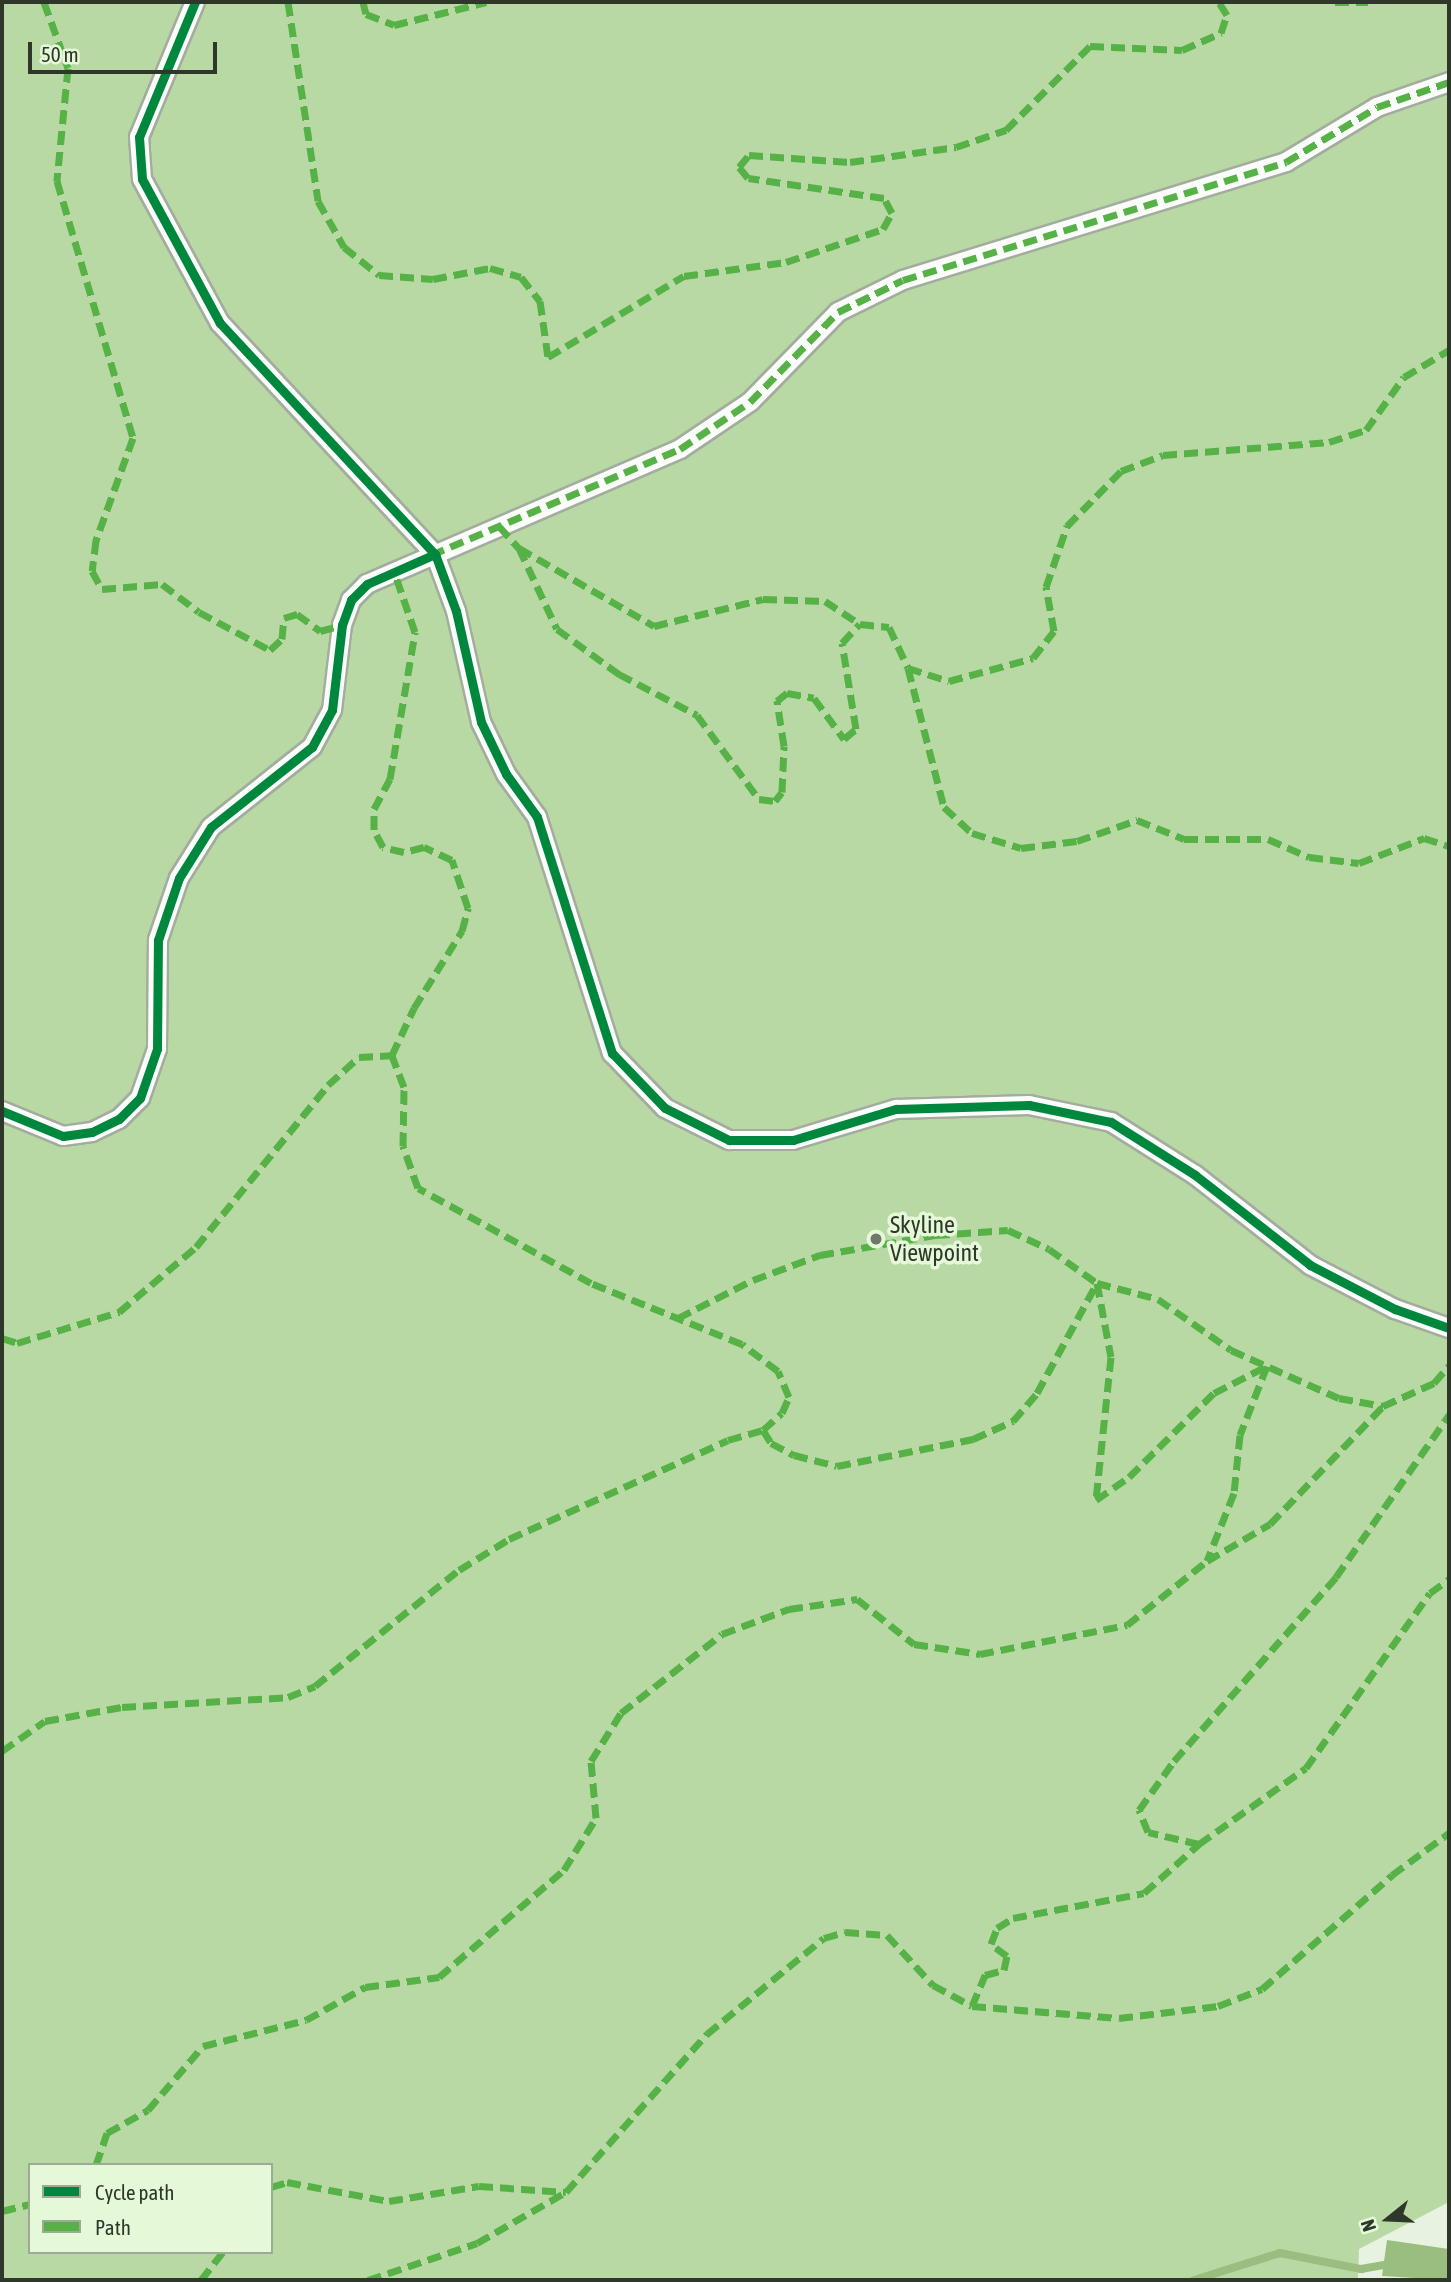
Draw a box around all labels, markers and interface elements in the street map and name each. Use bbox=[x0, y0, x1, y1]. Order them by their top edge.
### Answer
scale bar bbox=[32, 28, 220, 72]
text: 50 m bbox=[41, 42, 79, 66]
place label: Skyline Viewpoint bbox=[890, 1211, 979, 1267]
marker: Skyline Viewpoint bbox=[868, 1231, 884, 1247]
legend bbox=[28, 2163, 273, 2254]
text: Cycle path bbox=[95, 2180, 174, 2204]
north arrow bbox=[1353, 2184, 1423, 2254]
text: Path bbox=[95, 2215, 131, 2239]
text: N bbox=[1356, 2217, 1380, 2234]

